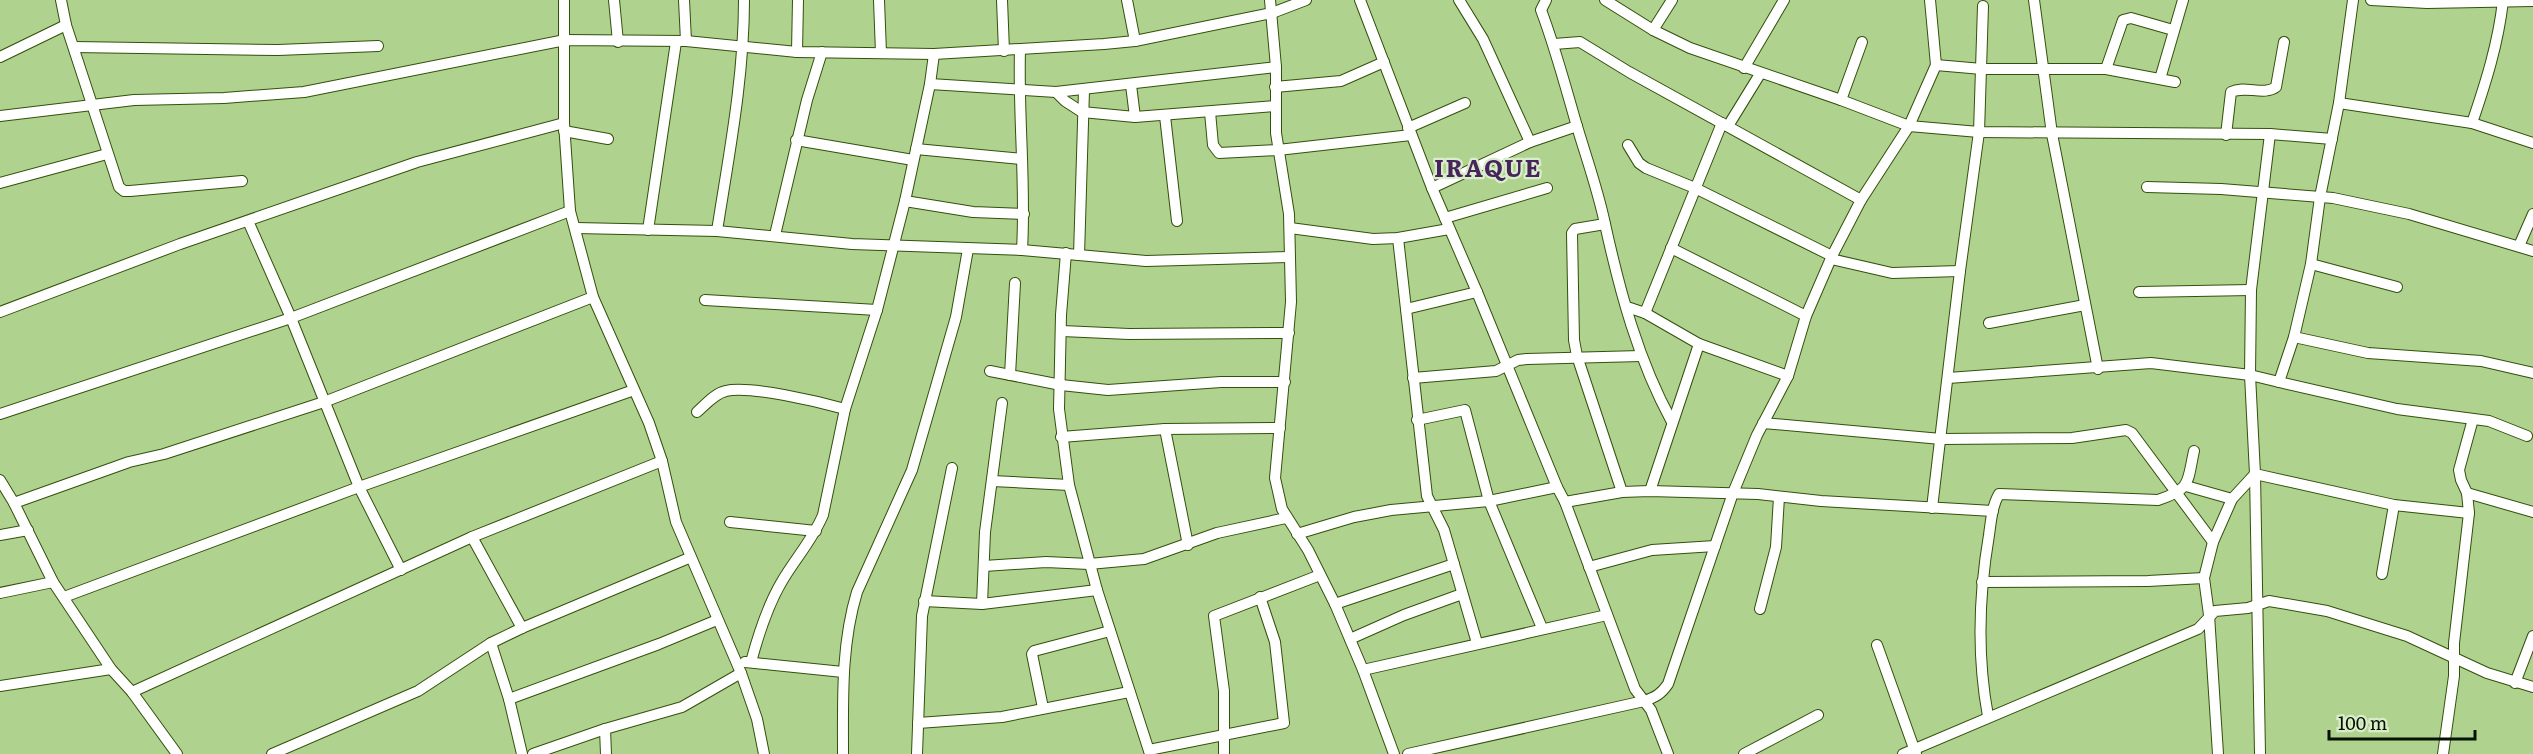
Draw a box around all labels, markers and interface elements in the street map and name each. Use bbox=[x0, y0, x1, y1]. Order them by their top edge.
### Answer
district label: IRAQUE bbox=[1434, 149, 1542, 184]
scale bar bbox=[2329, 703, 2474, 741]
text: 100 m bbox=[2338, 709, 2387, 736]

